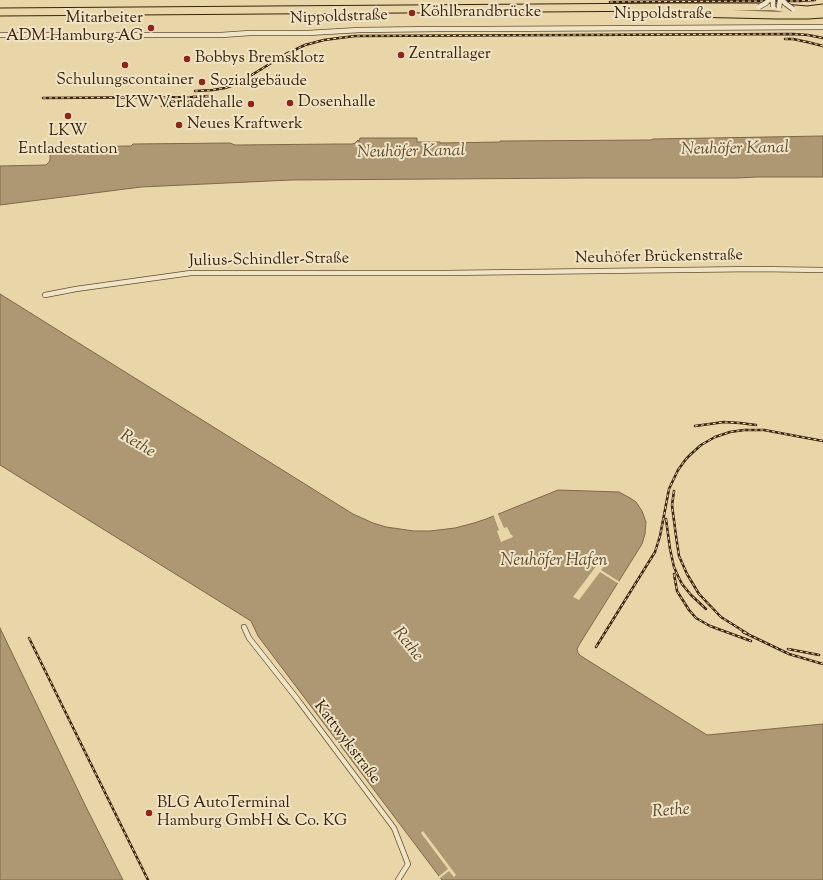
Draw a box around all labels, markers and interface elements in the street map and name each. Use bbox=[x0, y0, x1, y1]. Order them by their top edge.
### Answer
place label: Köhlbrandbrücke bbox=[420, 3, 541, 23]
street label: Nippoldstraße bbox=[614, 5, 712, 25]
street label: Nippoldstraße bbox=[290, 7, 388, 29]
marker: Köhlbrandbrücke bbox=[407, 8, 417, 18]
place label: Mitarbeiter ADM Hamburg AG bbox=[6, 9, 143, 47]
marker: Mitarbeiter ADM Hamburg AG bbox=[146, 23, 156, 33]
place label: Zentrallager bbox=[409, 45, 491, 65]
place label: Bobbys Bremsklotz bbox=[195, 49, 324, 69]
marker: Zentrallager bbox=[396, 50, 406, 60]
marker: Bobbys Bremsklotz bbox=[182, 54, 192, 64]
marker: Schulungscontainer bbox=[120, 60, 130, 70]
place label: Schulungscontainer bbox=[56, 71, 194, 91]
place label: Sozialgebäude bbox=[210, 72, 307, 92]
marker: Sozialgebäude bbox=[197, 77, 207, 87]
place label: Dosenhalle bbox=[298, 93, 376, 113]
place label: LKW Verladehalle bbox=[115, 94, 243, 114]
marker: Dosenhalle bbox=[285, 98, 295, 108]
marker: LKW Verladehalle bbox=[246, 99, 256, 109]
marker: LKW Entladestation bbox=[63, 111, 73, 121]
place label: Neues Kraftwerk bbox=[187, 115, 303, 135]
marker: Neues Kraftwerk bbox=[174, 120, 184, 130]
place label: LKW Entladestation bbox=[18, 122, 118, 160]
water label: Neuhöfer Kanal bbox=[681, 139, 789, 161]
water label: Neuhöfer Kanal bbox=[357, 142, 465, 164]
street label: Neuhöfer Brückenstraße bbox=[575, 247, 743, 269]
street label: Julius-Schindler-Straße bbox=[189, 250, 349, 272]
water label: Rethe bbox=[116, 427, 158, 463]
water label: Neuhöfer Hafen bbox=[501, 552, 607, 572]
water label: Rethe bbox=[387, 624, 427, 666]
street label: Kattwykstraße bbox=[308, 698, 384, 788]
place label: BLG AutoTerminal Hamburg GmbH & Co. KG bbox=[157, 794, 347, 832]
water label: Rethe bbox=[652, 801, 690, 823]
marker: BLG AutoTerminal Hamburg GmbH & Co. KG bbox=[144, 808, 154, 818]

